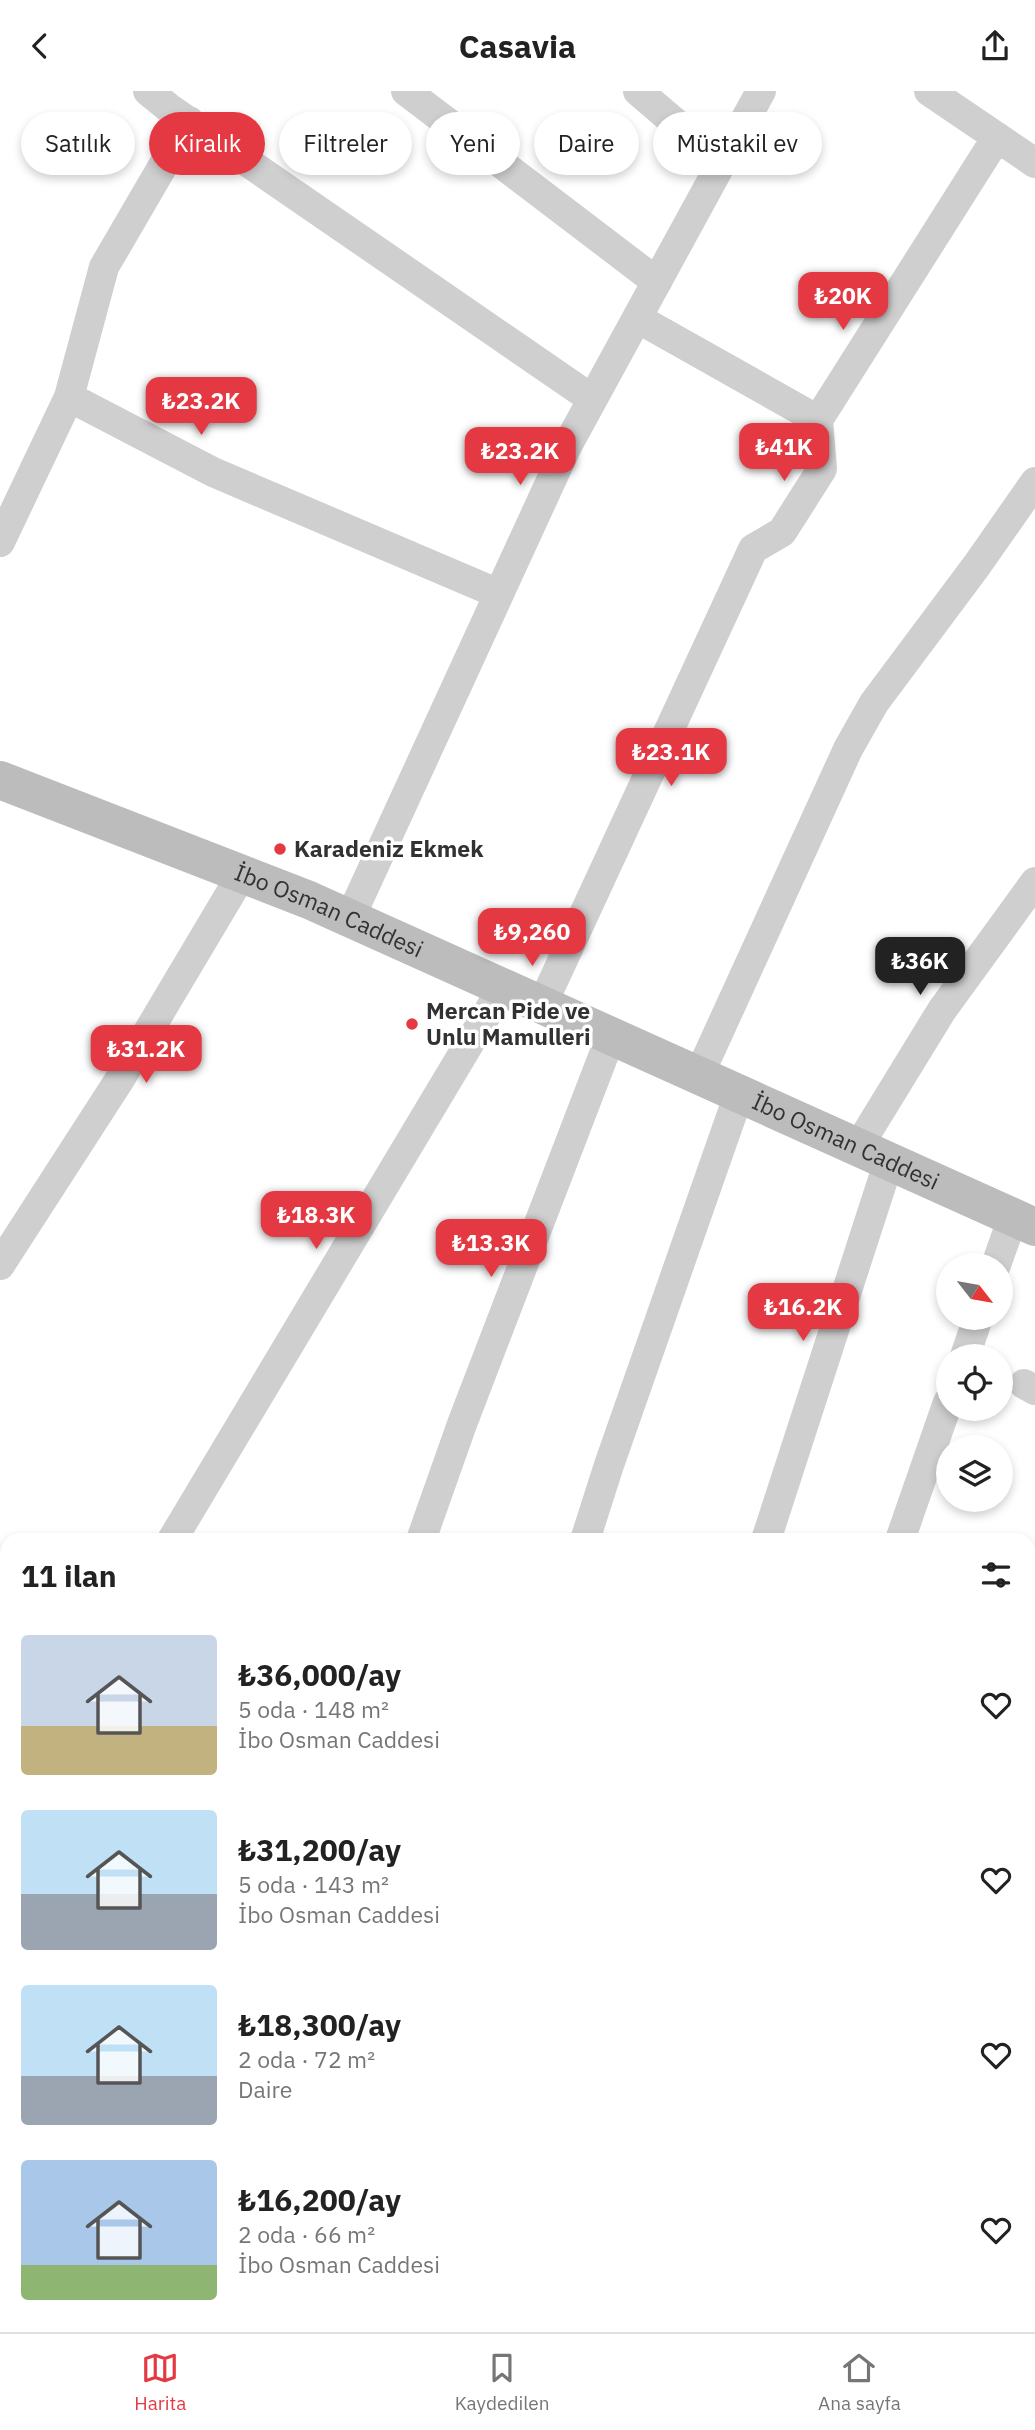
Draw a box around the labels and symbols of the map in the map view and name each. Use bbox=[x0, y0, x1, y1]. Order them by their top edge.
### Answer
pin: ₺20K bbox=[802, 273, 884, 332]
pin: ₺23.2K bbox=[144, 377, 258, 437]
pin: ₺41K bbox=[743, 423, 825, 483]
pin: ₺23.2K bbox=[463, 427, 577, 487]
pin: ₺23.1K bbox=[614, 729, 728, 788]
place label: Karadeniz Ekmek bbox=[294, 833, 484, 863]
marker: Karadeniz Ekmek bbox=[272, 841, 288, 857]
street label: İbo Osman Caddesi bbox=[231, 857, 428, 964]
pin: ₺9,260 bbox=[475, 909, 589, 968]
pin: ₺36K bbox=[879, 937, 961, 997]
place label: Mercan Pide ve Unlu Mamulleri bbox=[426, 995, 591, 1051]
marker: Mercan Pide ve Unlu Mamulleri bbox=[404, 1016, 420, 1032]
pin: ₺31.2K bbox=[89, 1025, 203, 1085]
street label: İbo Osman Caddesi bbox=[748, 1086, 944, 1196]
pin: ₺18.3K bbox=[259, 1191, 373, 1251]
pin: ₺13.3K bbox=[434, 1219, 548, 1279]
north arrow bbox=[936, 1253, 1013, 1330]
pin: ₺16.2K bbox=[746, 1283, 860, 1343]

